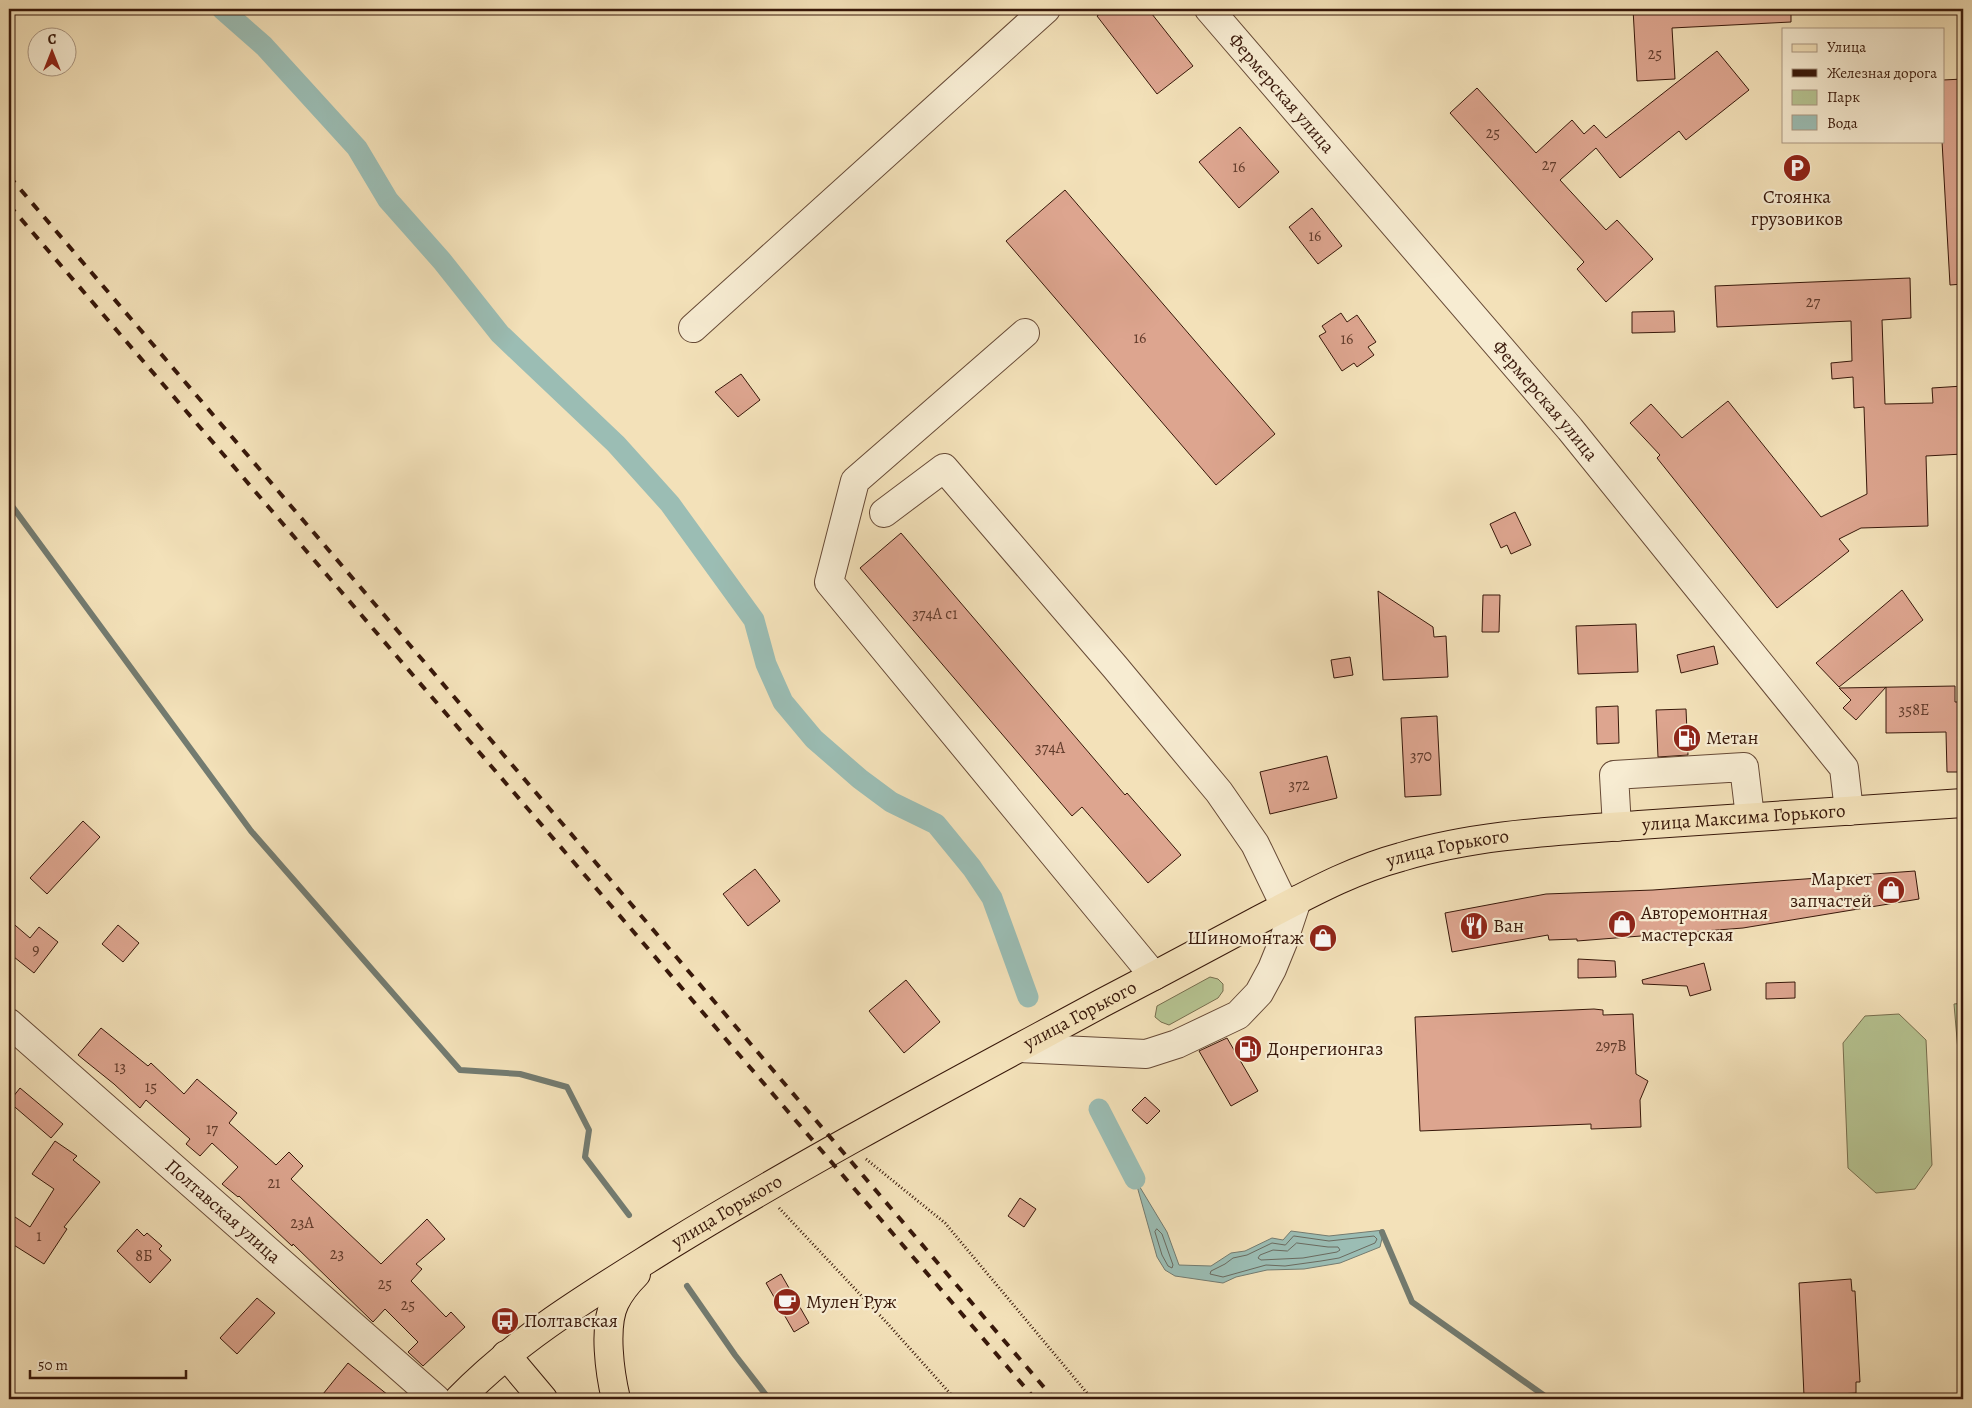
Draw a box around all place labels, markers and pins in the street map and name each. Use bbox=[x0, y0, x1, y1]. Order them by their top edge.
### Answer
parking icon: Стоянка грузовиков bbox=[1782, 153, 1812, 183]
place label: Стоянка грузовиков bbox=[1751, 184, 1843, 232]
fuel station icon: Метан bbox=[1672, 723, 1702, 753]
place label: Метан bbox=[1706, 725, 1759, 751]
place label: Маркет запчастей bbox=[1790, 866, 1873, 914]
shop icon: Маркет запчастей bbox=[1876, 875, 1906, 905]
place label: Авторемонтная мастерская bbox=[1640, 900, 1768, 948]
shop icon: Авторемонтная мастерская bbox=[1607, 909, 1637, 939]
restaurant icon: Ван bbox=[1459, 911, 1489, 941]
place label: Ван bbox=[1493, 913, 1524, 939]
shop icon: Шиномонтаж bbox=[1308, 923, 1338, 953]
place label: Шиномонтаж bbox=[1187, 925, 1304, 951]
fuel station icon: Донрегионгаз bbox=[1233, 1034, 1263, 1064]
place label: Донрегионгаз bbox=[1267, 1036, 1383, 1062]
cafe icon: Мулен Руж bbox=[772, 1287, 802, 1317]
place label: Мулен Руж bbox=[806, 1289, 897, 1315]
bus stop icon: Полтавская bbox=[490, 1306, 520, 1336]
place label: Полтавская bbox=[524, 1308, 618, 1334]

